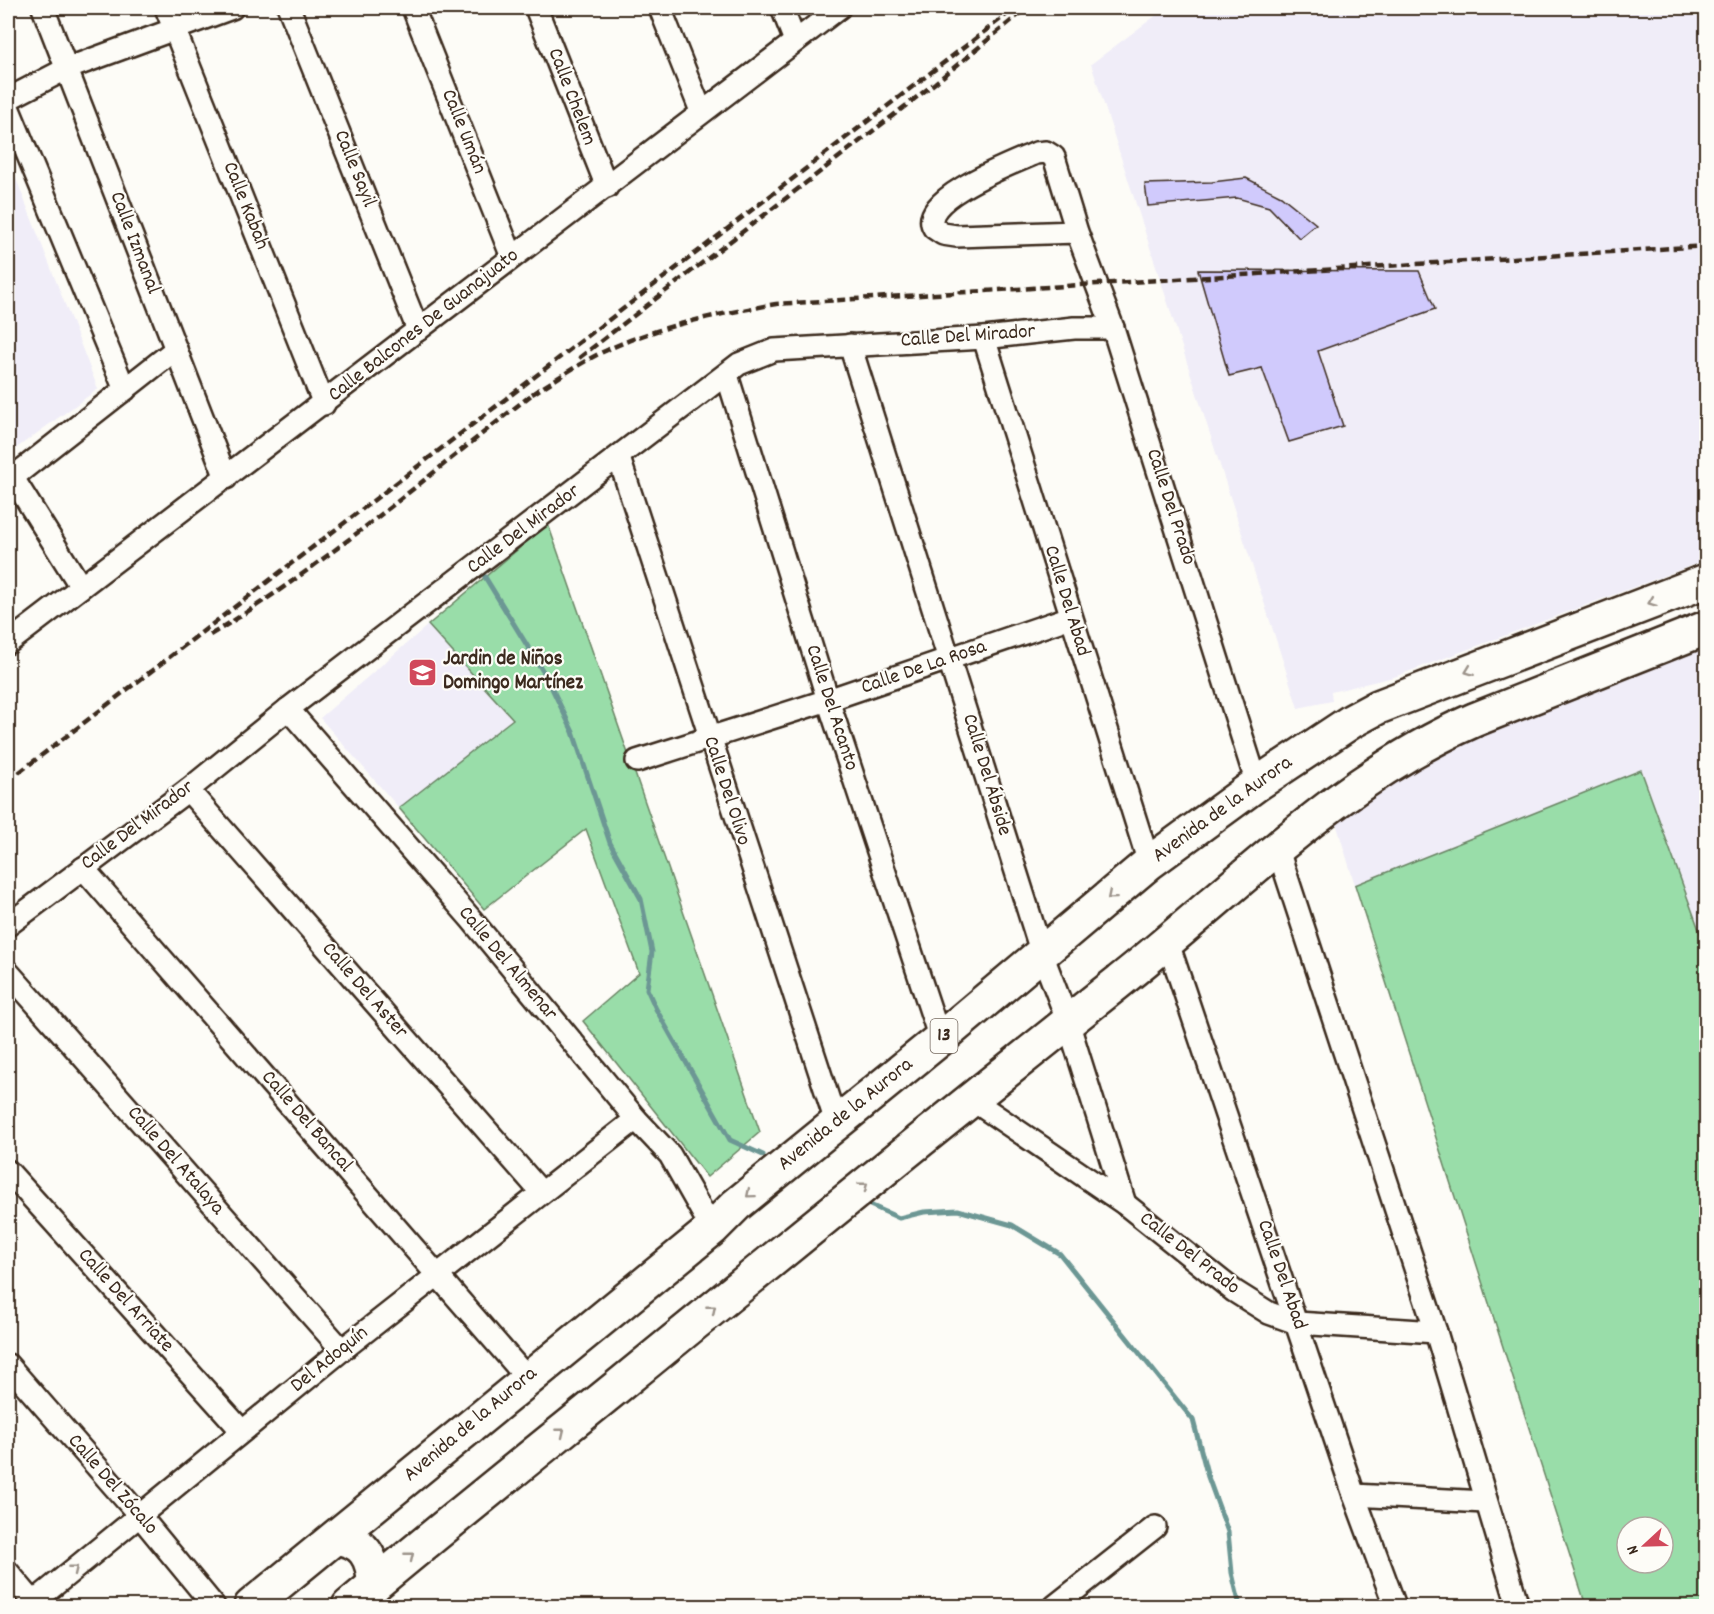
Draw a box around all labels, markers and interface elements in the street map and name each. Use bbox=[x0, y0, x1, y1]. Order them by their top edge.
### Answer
street label: Calle Chelem bbox=[539, 44, 603, 150]
street label: Calle Umán bbox=[432, 85, 494, 179]
street label: Calle Sayil bbox=[325, 126, 383, 212]
street label: Calle Kabah bbox=[214, 158, 276, 254]
street label: Calle Izmanal bbox=[101, 187, 167, 299]
street label: Calle Balcones De Guanajuato bbox=[322, 242, 526, 410]
street label: Calle Del Mirador bbox=[900, 317, 1037, 357]
street label: Calle Del Prado bbox=[1137, 445, 1203, 569]
street label: Calle Del Mirador bbox=[461, 477, 587, 583]
street label: Calle Del Abad bbox=[1035, 542, 1097, 660]
one-way arrow bbox=[1647, 595, 1658, 607]
street label: Calle De La Rosa bbox=[857, 632, 992, 703]
street label: Calle Del Acanto bbox=[797, 641, 865, 775]
place label: Jardin de Niños Domingo Martínez bbox=[443, 645, 584, 699]
school or university icon: Jardin de Niños Domingo Martínez bbox=[406, 656, 438, 688]
one-way arrow bbox=[1465, 664, 1476, 676]
street label: Calle Del Ábside bbox=[953, 710, 1019, 840]
street label: Calle Del Olivo bbox=[694, 733, 758, 849]
street label: Avenida de la Aurora bbox=[1147, 748, 1300, 871]
street label: Calle Del Mirador bbox=[75, 773, 201, 879]
one-way arrow bbox=[1107, 889, 1118, 900]
street label: Calle Del Almenar bbox=[450, 900, 564, 1028]
street label: Calle Del Aster bbox=[314, 936, 415, 1046]
road number: 13 bbox=[930, 1019, 958, 1053]
street label: Avenida de la Aurora bbox=[772, 1050, 921, 1179]
street label: Calle Del Bancal bbox=[253, 1064, 359, 1180]
street label: Calle Del Atalaya bbox=[119, 1100, 232, 1223]
one-way arrow bbox=[857, 1183, 868, 1194]
one-way arrow bbox=[746, 1186, 757, 1197]
street label: Calle Del Prado bbox=[1132, 1205, 1246, 1303]
street label: Calle Del Abad bbox=[1248, 1216, 1314, 1334]
street label: Calle Del Arriate bbox=[70, 1242, 180, 1360]
one-way arrow bbox=[705, 1305, 716, 1316]
street label: Del Adoquín bbox=[285, 1319, 375, 1401]
street label: Avenida de la Aurora bbox=[398, 1359, 545, 1490]
street label: Calle Del Zócalo bbox=[60, 1428, 164, 1542]
one-way arrow bbox=[555, 1429, 566, 1440]
north arrow bbox=[1615, 1515, 1675, 1575]
text: N bbox=[1621, 1542, 1646, 1558]
one-way arrow bbox=[404, 1552, 415, 1563]
one-way arrow bbox=[68, 1566, 79, 1577]

